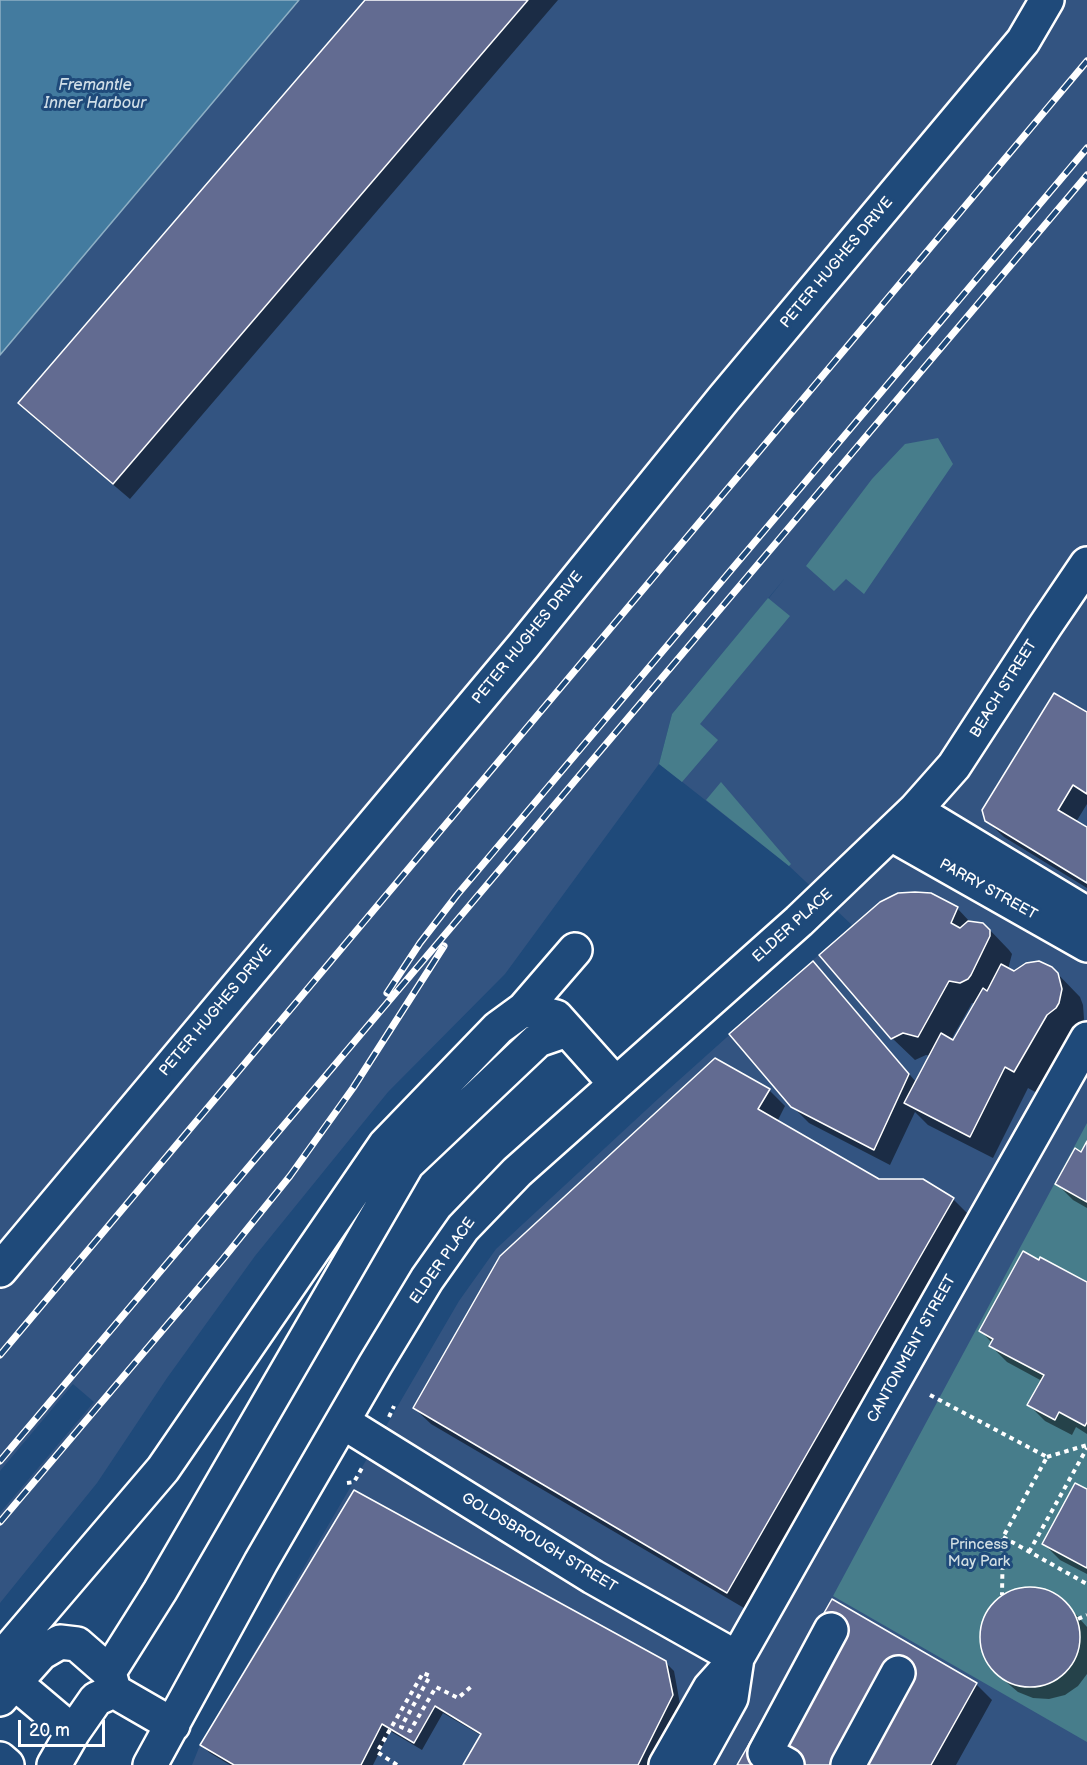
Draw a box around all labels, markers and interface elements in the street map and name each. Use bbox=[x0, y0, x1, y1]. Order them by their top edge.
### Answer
water label: Fremantle Inner Harbour bbox=[44, 76, 146, 114]
street label: PETER HUGHES DRIVE bbox=[777, 194, 897, 332]
street label: PETER HUGHES DRIVE bbox=[469, 568, 587, 708]
street label: BEACH STREET bbox=[967, 637, 1041, 741]
street label: PARRY STREET bbox=[936, 856, 1040, 924]
street label: ELDER PLACE bbox=[749, 885, 837, 967]
street label: PETER HUGHES DRIVE bbox=[156, 942, 276, 1080]
street label: ELDER PLACE bbox=[407, 1214, 479, 1308]
street label: CANTONMENT STREET bbox=[864, 1272, 960, 1426]
street label: GOLDSBROUGH STREET bbox=[458, 1489, 620, 1597]
park label: Princess May Park bbox=[948, 1536, 1010, 1571]
scale bar bbox=[21, 1708, 108, 1746]
text: 20 m bbox=[29, 1720, 70, 1741]

